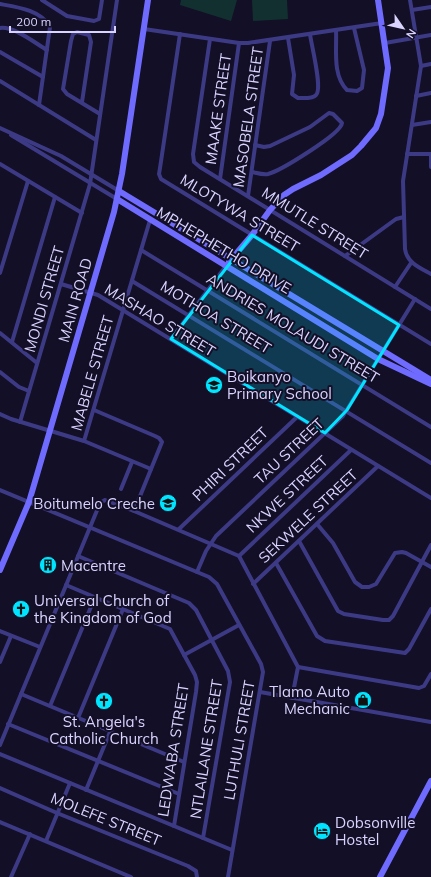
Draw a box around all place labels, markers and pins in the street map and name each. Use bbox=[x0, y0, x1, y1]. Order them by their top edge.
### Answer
place label: Boikanyo Primary School bbox=[227, 367, 332, 403]
school or university icon: Boikanyo Primary School bbox=[204, 375, 224, 395]
school or university icon: Boitumelo Creche bbox=[158, 493, 178, 513]
place label: Boitumelo Creche bbox=[33, 494, 155, 513]
building icon: Macentre bbox=[38, 555, 58, 575]
place label: Macentre bbox=[61, 556, 126, 575]
place label: Universal Church of the Kingdom of God bbox=[34, 591, 172, 627]
church icon: Universal Church of the Kingdom of God bbox=[11, 599, 31, 619]
place label: Tlamo Auto Mechanic bbox=[269, 682, 350, 718]
shop icon: Tlamo Auto Mechanic bbox=[353, 690, 373, 710]
church icon: St. Angela's Catholic Church bbox=[94, 691, 114, 711]
place label: St. Angela's Catholic Church bbox=[49, 712, 159, 748]
place label: Dobsonville Hostel bbox=[335, 813, 415, 849]
hotel icon: Dobsonville Hostel bbox=[312, 821, 332, 841]

